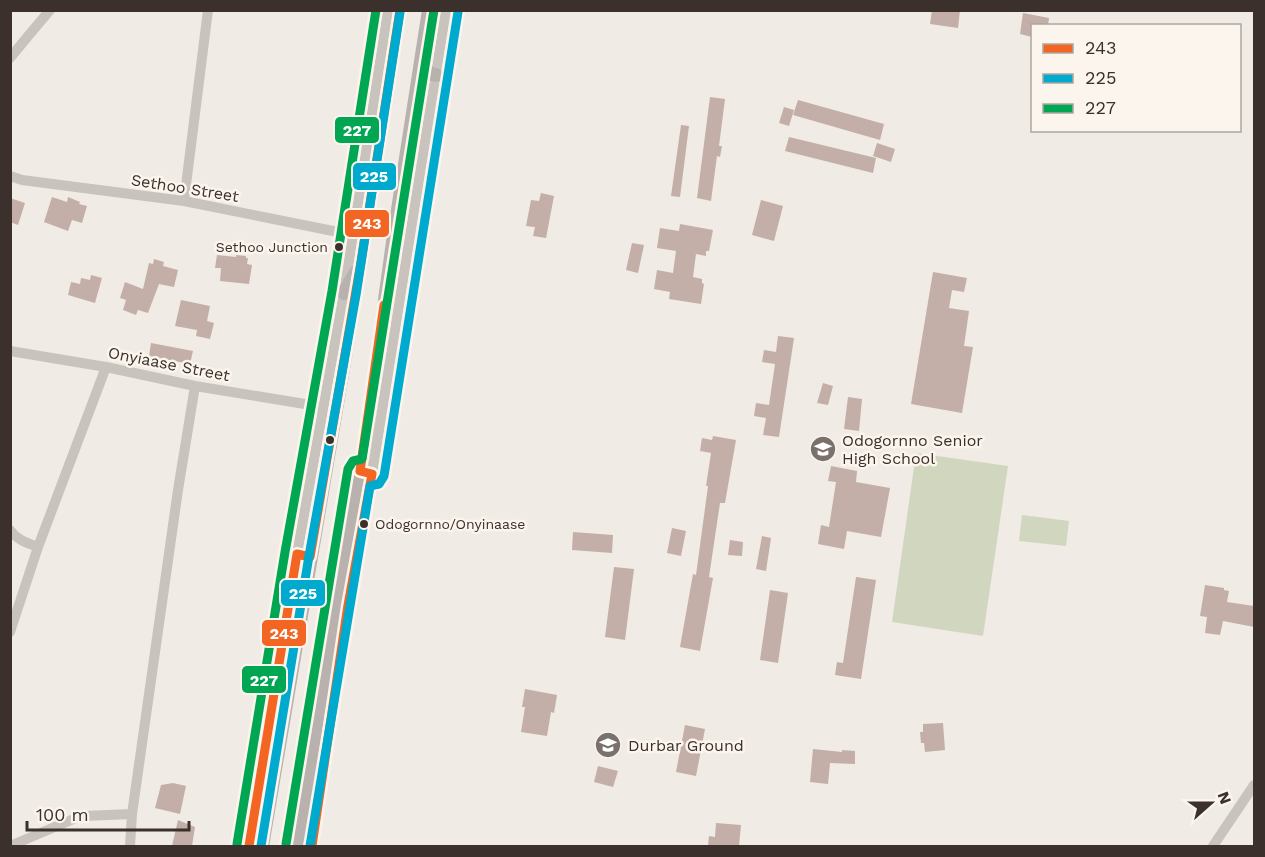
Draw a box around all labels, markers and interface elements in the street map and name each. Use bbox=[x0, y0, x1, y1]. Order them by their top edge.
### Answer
legend bbox=[1031, 24, 1241, 132]
text: 243 bbox=[1085, 37, 1116, 58]
text: 225 bbox=[1085, 67, 1116, 88]
text: 227 bbox=[1085, 97, 1116, 118]
line badge: 227 bbox=[334, 116, 380, 144]
text: 227 bbox=[343, 121, 372, 140]
line badge: 225 bbox=[352, 162, 397, 191]
text: 225 bbox=[360, 167, 388, 186]
street label: Sethoo Street bbox=[130, 170, 240, 206]
line badge: 243 bbox=[344, 209, 390, 238]
text: 243 bbox=[352, 214, 382, 233]
place label: Sethoo Junction bbox=[216, 239, 328, 255]
marker: Sethoo Junction bbox=[333, 241, 345, 253]
street label: Onyiaase Street bbox=[107, 343, 232, 385]
place label: Odogornno Senior High School bbox=[842, 431, 983, 468]
unlabelled marker bbox=[324, 434, 336, 446]
school or university icon: Odogornno Senior High School bbox=[808, 434, 838, 464]
place label: Odogornno/Onyinaase bbox=[375, 516, 525, 532]
marker: Odogornno/Onyinaase bbox=[358, 518, 370, 530]
line badge: 225 bbox=[280, 579, 326, 607]
text: 225 bbox=[289, 584, 317, 603]
line badge: 243 bbox=[261, 619, 307, 647]
text: 243 bbox=[269, 624, 299, 643]
line badge: 227 bbox=[241, 665, 287, 694]
text: 227 bbox=[250, 671, 279, 690]
school or university icon: Durbar Ground bbox=[593, 730, 623, 760]
place label: Durbar Ground bbox=[628, 736, 744, 755]
north arrow bbox=[1181, 773, 1241, 833]
text: N bbox=[1214, 789, 1236, 807]
scale bar bbox=[27, 794, 189, 832]
text: 100 m bbox=[36, 804, 89, 825]

